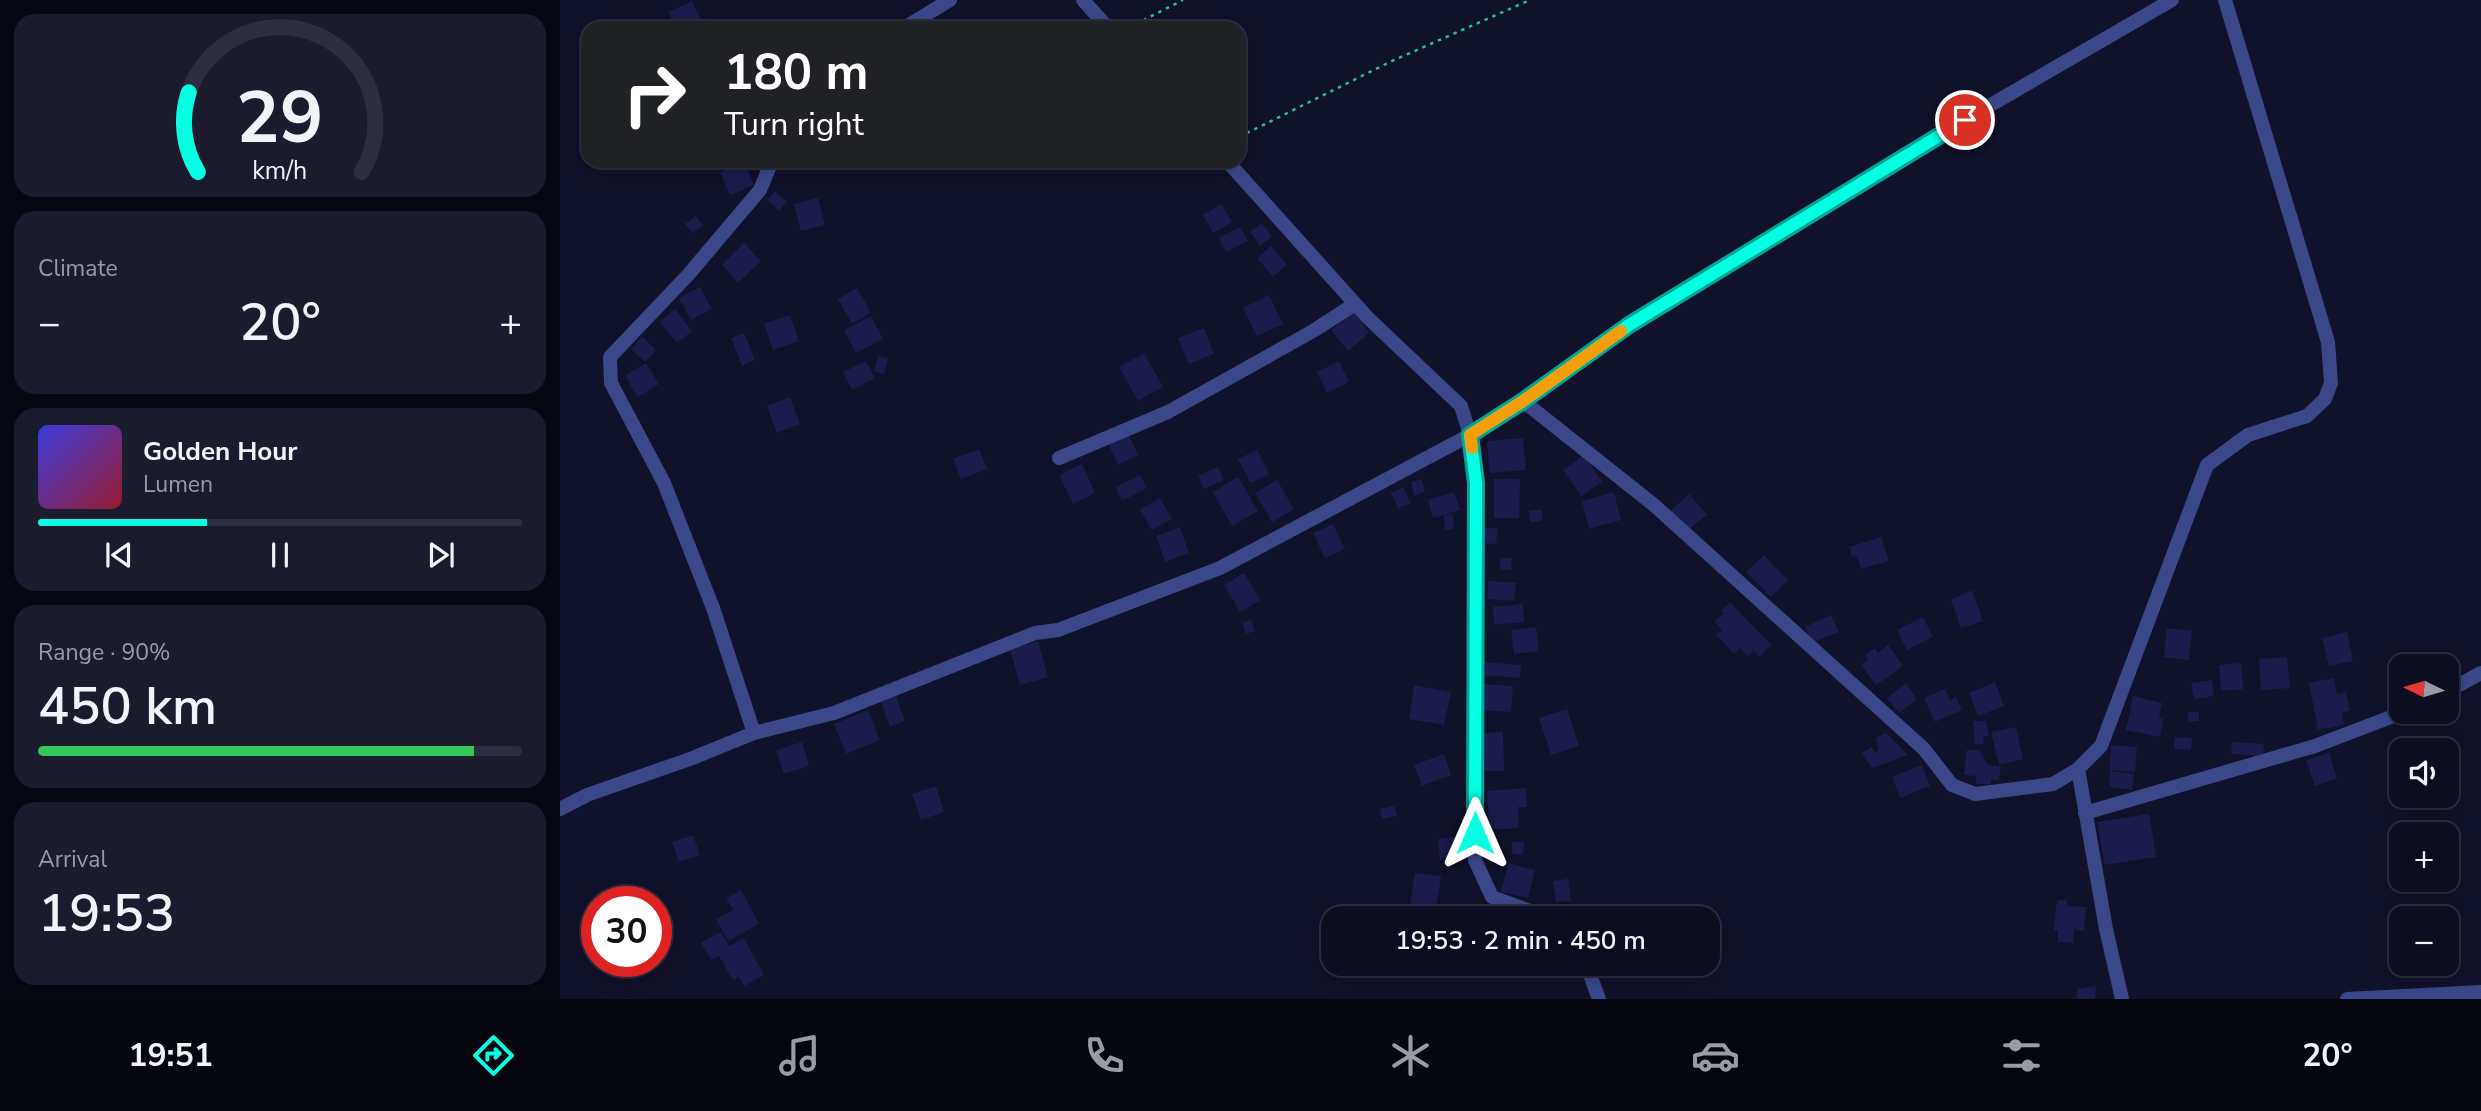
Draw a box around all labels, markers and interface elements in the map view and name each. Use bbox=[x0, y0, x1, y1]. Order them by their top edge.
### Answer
text: 180 m bbox=[724, 39, 868, 106]
icon: right bbox=[609, 49, 700, 140]
text: 29 bbox=[236, 68, 324, 168]
pin bbox=[1935, 90, 1995, 150]
icon: arrive bbox=[1946, 101, 1984, 139]
text: Turn right bbox=[724, 103, 864, 146]
text: km/h bbox=[252, 153, 308, 187]
text: Climate bbox=[38, 253, 118, 284]
text: 20° bbox=[239, 287, 321, 358]
text: − bbox=[38, 298, 61, 349]
text: + bbox=[499, 298, 522, 349]
text: Golden Hour bbox=[143, 434, 298, 469]
text: Lumen bbox=[143, 469, 213, 500]
icon: previous bbox=[100, 536, 138, 574]
icon: pause bbox=[261, 536, 299, 574]
icon: next bbox=[422, 536, 460, 574]
text: Range · 90% bbox=[38, 637, 170, 668]
north arrow bbox=[2389, 654, 2459, 724]
map controls bbox=[2389, 654, 2459, 976]
text: 450 km bbox=[38, 671, 217, 742]
button: sound bbox=[2389, 738, 2459, 808]
position arrow bbox=[1438, 796, 1512, 870]
button: + bbox=[2389, 822, 2459, 892]
text: Arrival bbox=[38, 844, 107, 875]
text: 19:53 bbox=[38, 878, 175, 949]
speed limit sign: 30 bbox=[581, 886, 672, 977]
button: − bbox=[2389, 906, 2459, 976]
text: 19:53 · 2 min · 450 m bbox=[1395, 923, 1646, 958]
icon: directions bbox=[469, 1031, 518, 1080]
icon: music bbox=[775, 1031, 824, 1080]
icon: phone bbox=[1080, 1031, 1129, 1080]
icon: climate bbox=[1386, 1031, 1435, 1080]
icon: car bbox=[1691, 1031, 1740, 1080]
icon: filters bbox=[1997, 1031, 2046, 1080]
text: 19:51 bbox=[128, 1034, 213, 1077]
text: 20° bbox=[2302, 1034, 2353, 1077]

